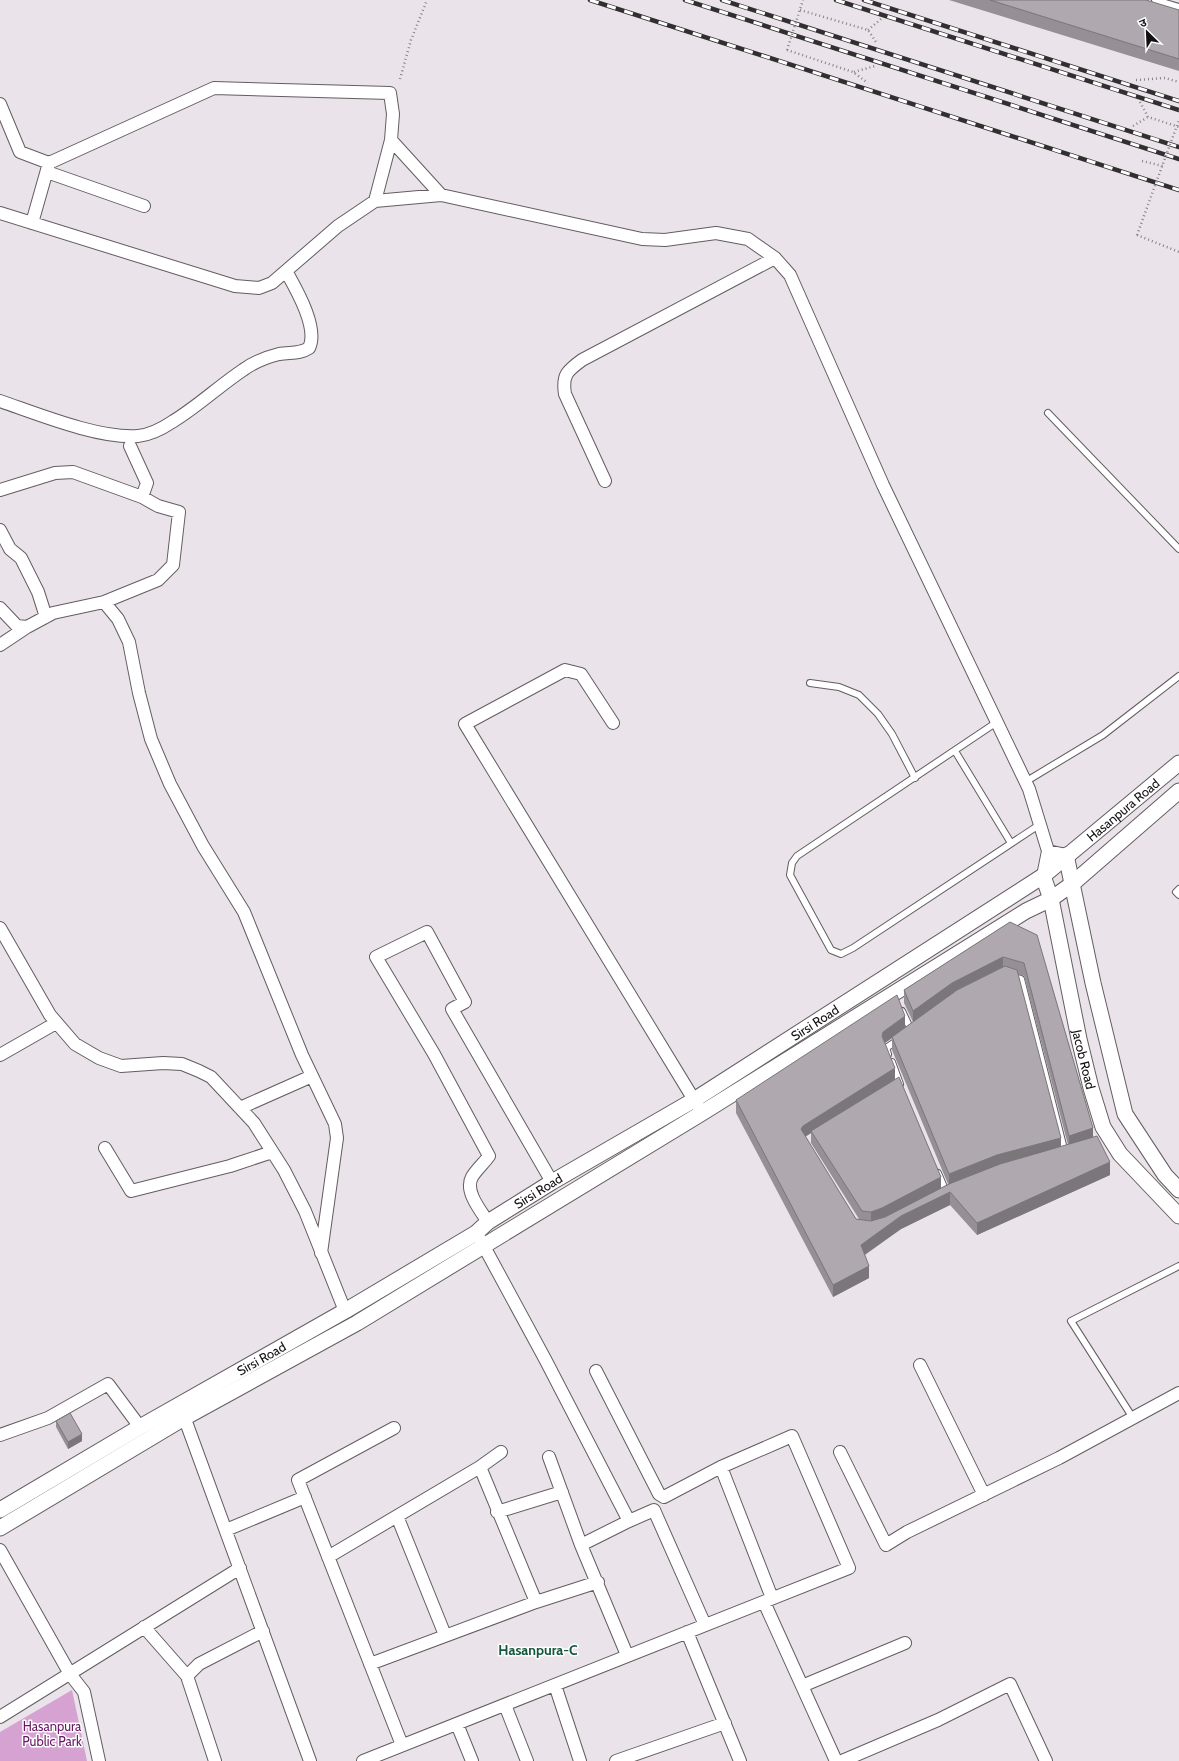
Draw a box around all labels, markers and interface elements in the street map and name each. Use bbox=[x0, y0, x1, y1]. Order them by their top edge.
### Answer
north arrow bbox=[1127, 12, 1167, 52]
text: उ bbox=[1137, 15, 1149, 31]
street label: Hasanpura Road bbox=[1083, 775, 1162, 844]
street label: Sirsi Road bbox=[788, 1001, 842, 1044]
street label: Jacob Road bbox=[1069, 1027, 1099, 1091]
street label: Sirsi Road bbox=[511, 1170, 565, 1212]
street label: Sirsi Road bbox=[234, 1338, 288, 1379]
district label: Hasanpura-C bbox=[498, 1641, 578, 1659]
park label: Hasanpura Public Park bbox=[22, 1718, 82, 1749]

